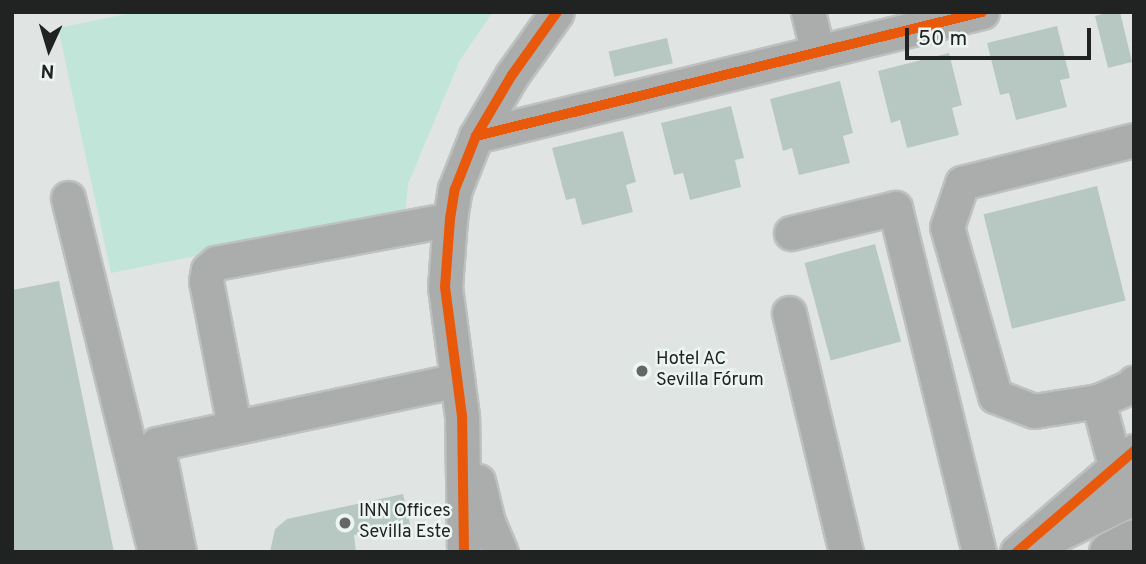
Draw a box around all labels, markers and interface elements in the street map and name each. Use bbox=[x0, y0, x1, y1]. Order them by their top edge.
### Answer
north arrow bbox=[14, 14, 84, 84]
scale bar bbox=[908, 14, 1094, 58]
text: 50 m bbox=[918, 26, 967, 53]
text: N bbox=[40, 58, 55, 82]
place label: Hotel AC Sevilla Fórum bbox=[656, 350, 764, 392]
marker: Hotel AC Sevilla Fórum bbox=[634, 363, 650, 379]
place label: INN Offices Sevilla Este bbox=[359, 502, 451, 544]
marker: INN Offices Sevilla Este bbox=[337, 515, 353, 531]

